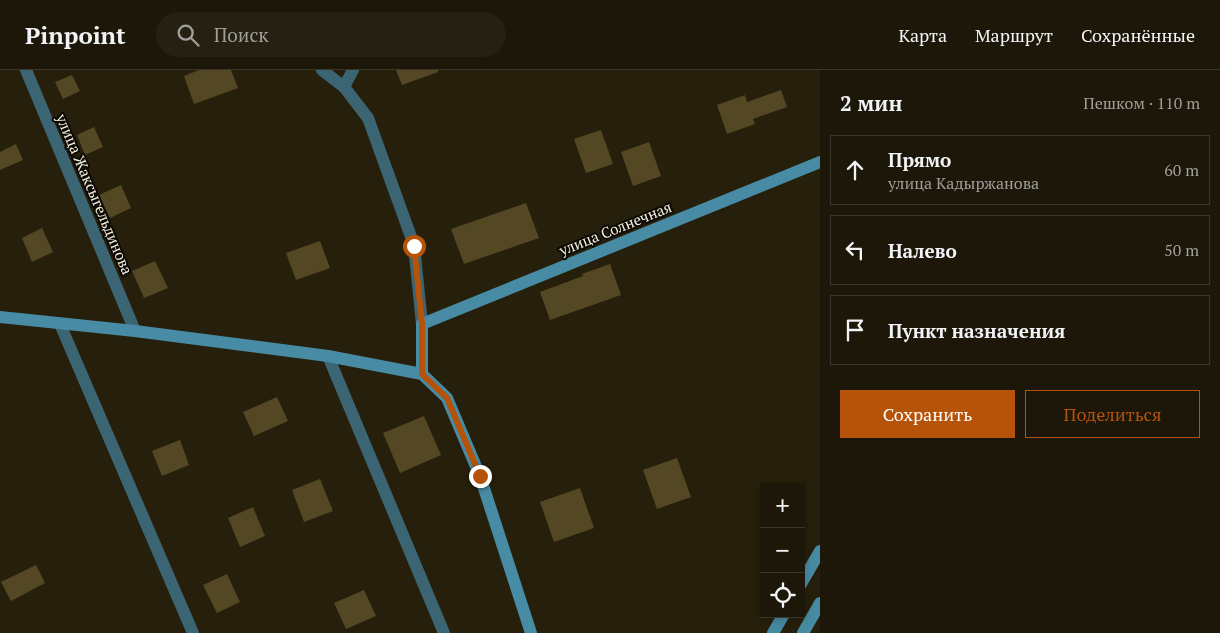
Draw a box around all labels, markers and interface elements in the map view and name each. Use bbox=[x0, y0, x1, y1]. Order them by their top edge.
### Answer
search box bbox=[156, 12, 506, 57]
text: Pinpoint bbox=[25, 19, 126, 51]
icon: search bbox=[174, 21, 202, 49]
text: Поиск bbox=[214, 22, 269, 47]
text: Карта bbox=[898, 23, 947, 47]
text: Маршрут bbox=[975, 23, 1053, 47]
text: Сохранённые bbox=[1081, 23, 1195, 47]
text: 2 мин bbox=[840, 89, 902, 117]
text: Пешком · 110 m bbox=[1083, 92, 1200, 114]
street label: улица Жаксыгельдинова bbox=[52, 110, 138, 278]
text: Прямо bbox=[888, 147, 951, 172]
icon: ahead bbox=[841, 156, 869, 184]
text: 60 m bbox=[1164, 159, 1199, 181]
text: улица Кадыржанова bbox=[888, 172, 1039, 194]
street label: улица Солнечная bbox=[555, 196, 674, 260]
route start bbox=[403, 235, 426, 258]
icon: left bbox=[841, 236, 869, 264]
text: Налево bbox=[888, 238, 957, 263]
text: 50 m bbox=[1164, 239, 1199, 261]
icon: arrive bbox=[841, 316, 869, 344]
text: Пункт назначения bbox=[888, 318, 1065, 343]
button: Сохранить bbox=[840, 390, 1015, 438]
button: Поделиться bbox=[1025, 390, 1200, 438]
route end bbox=[469, 465, 492, 488]
map controls bbox=[760, 483, 805, 618]
button: + bbox=[760, 483, 805, 528]
button: − bbox=[760, 528, 805, 573]
button: locate bbox=[760, 573, 805, 618]

